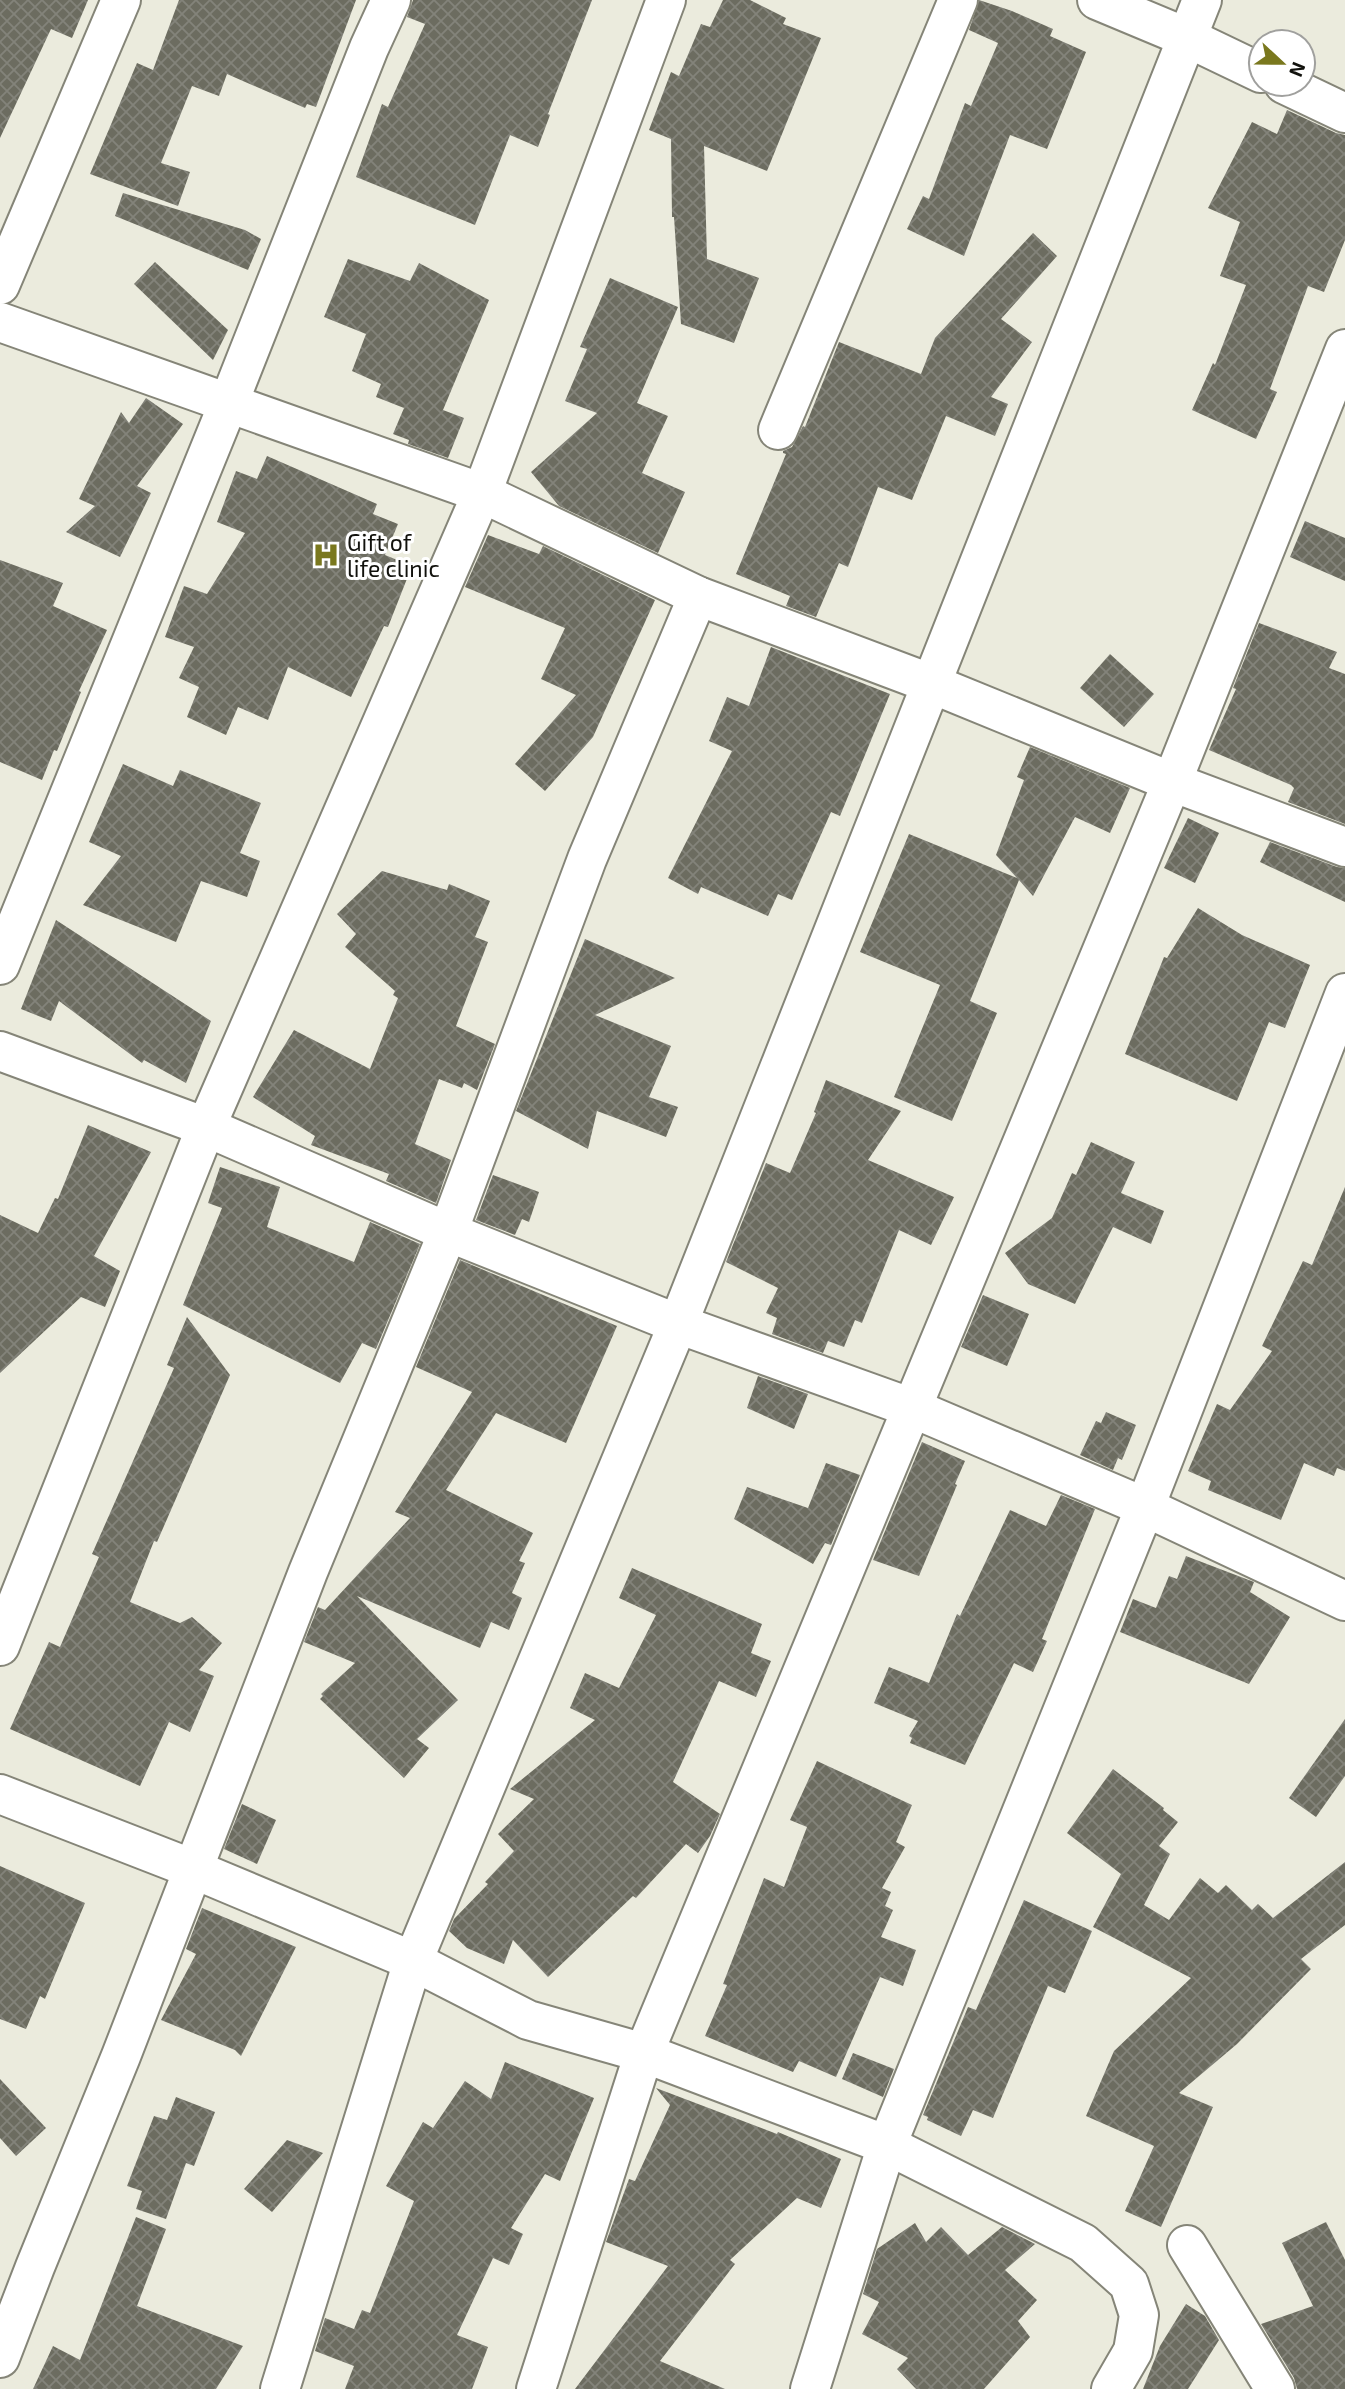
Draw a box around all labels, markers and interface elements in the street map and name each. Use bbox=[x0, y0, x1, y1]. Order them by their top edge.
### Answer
north arrow bbox=[1247, 28, 1317, 98]
text: N bbox=[1285, 59, 1311, 80]
place label: Gift of life clinic bbox=[347, 528, 440, 582]
hospital icon: Gift of life clinic bbox=[311, 540, 341, 570]

